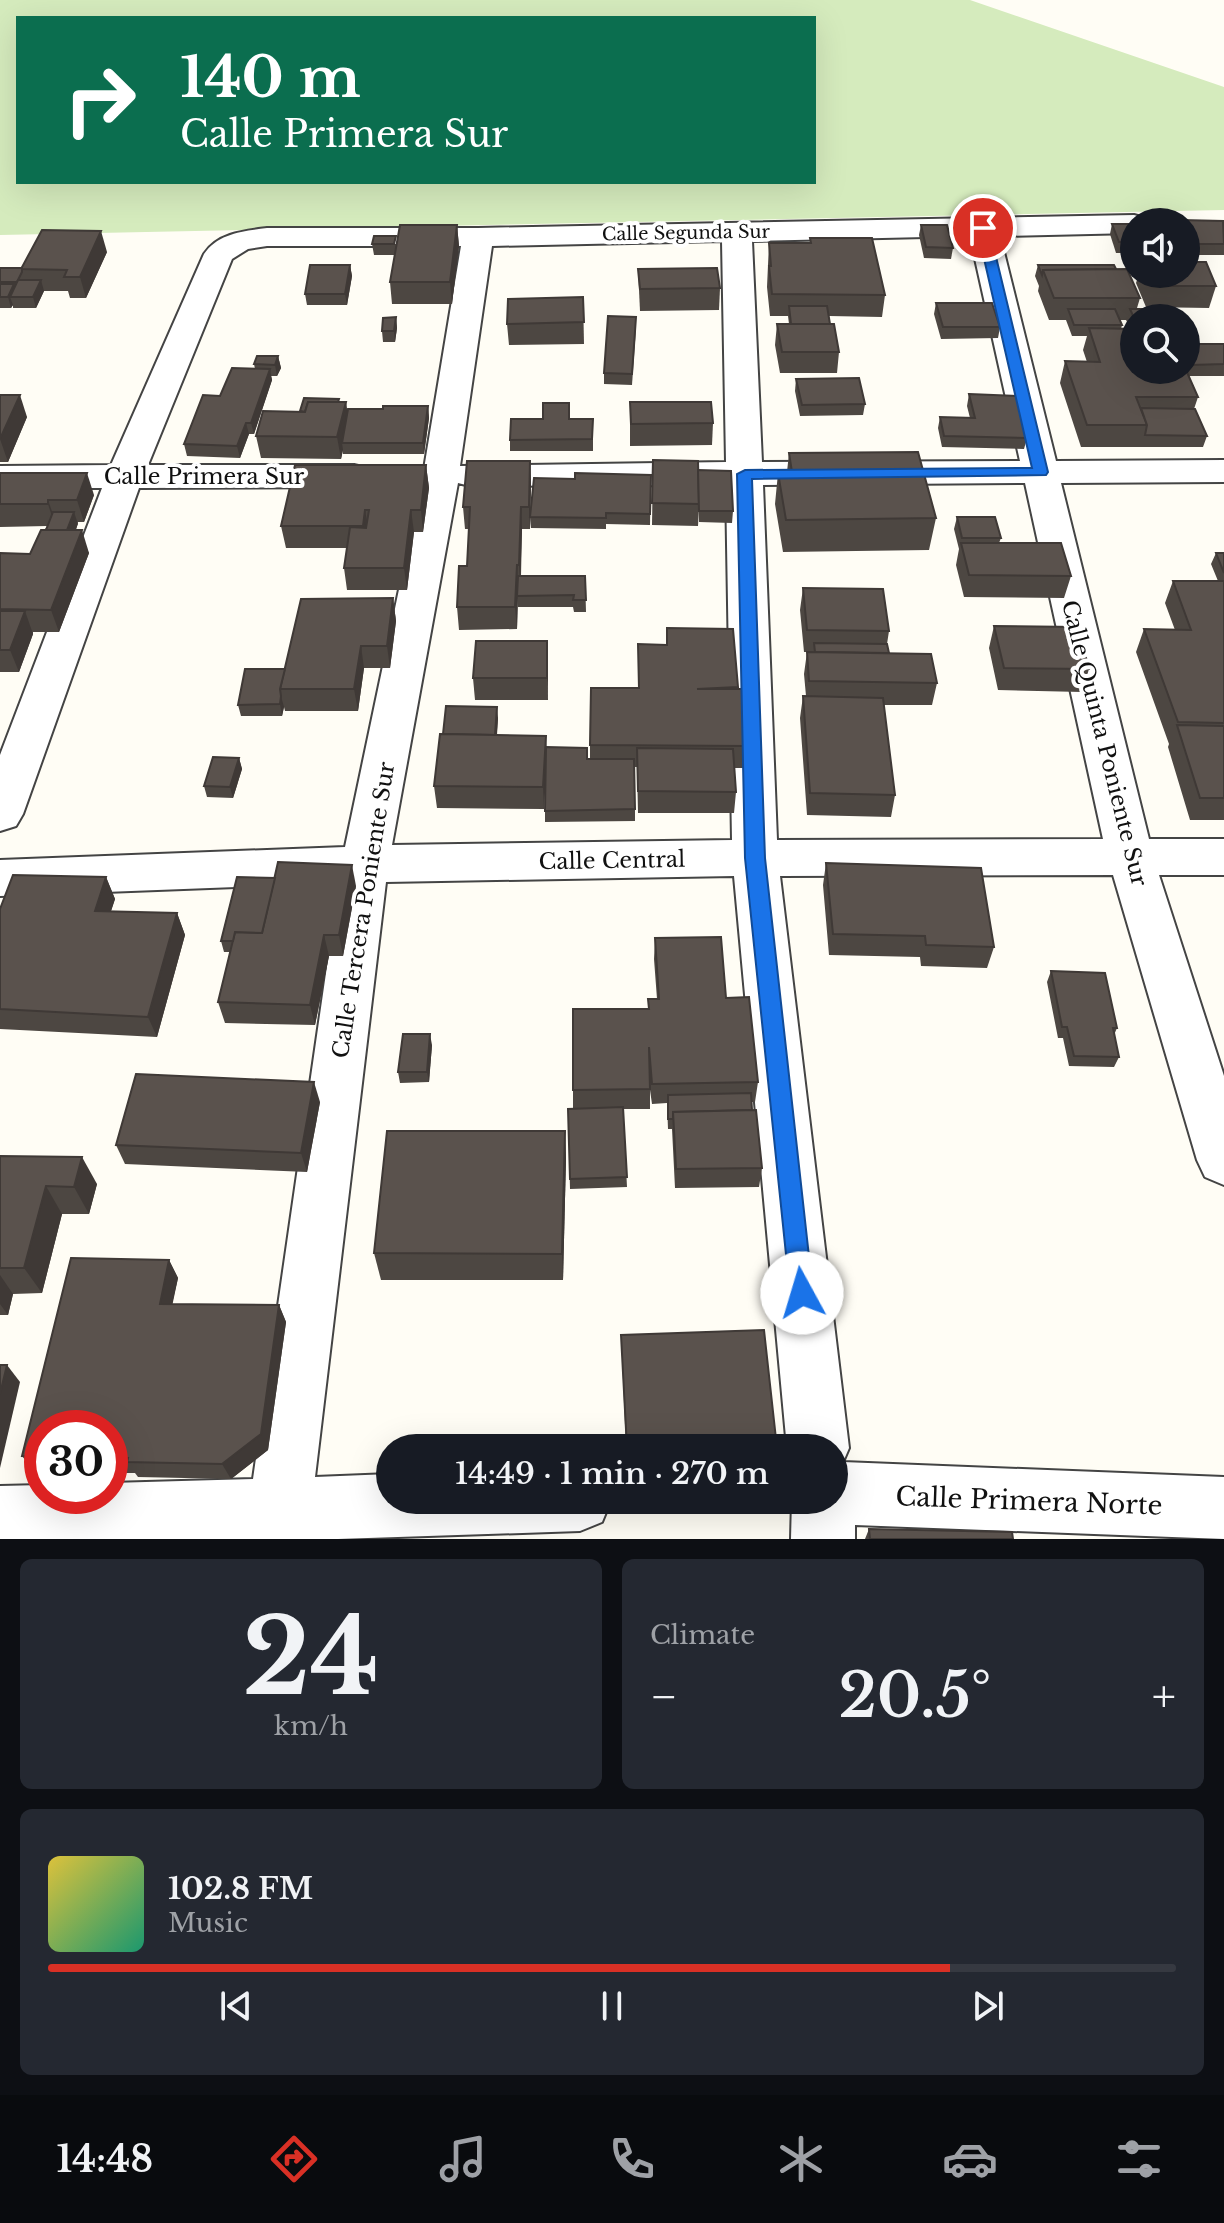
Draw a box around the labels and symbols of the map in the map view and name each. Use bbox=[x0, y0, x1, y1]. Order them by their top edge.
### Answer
pin bbox=[949, 194, 1017, 262]
street label: Calle Segunda Sur bbox=[602, 221, 771, 245]
street label: Calle Primera Sur bbox=[104, 463, 305, 490]
street label: Calle Quinta Poniente Sur bbox=[1056, 597, 1153, 889]
street label: Calle Tercera Poniente Sur bbox=[327, 760, 400, 1060]
street label: Calle Central bbox=[538, 846, 686, 875]
position arrow bbox=[760, 1251, 844, 1335]
speed limit sign: 30 bbox=[24, 1410, 128, 1514]
street label: Calle Primera Norte bbox=[895, 1480, 1163, 1522]

